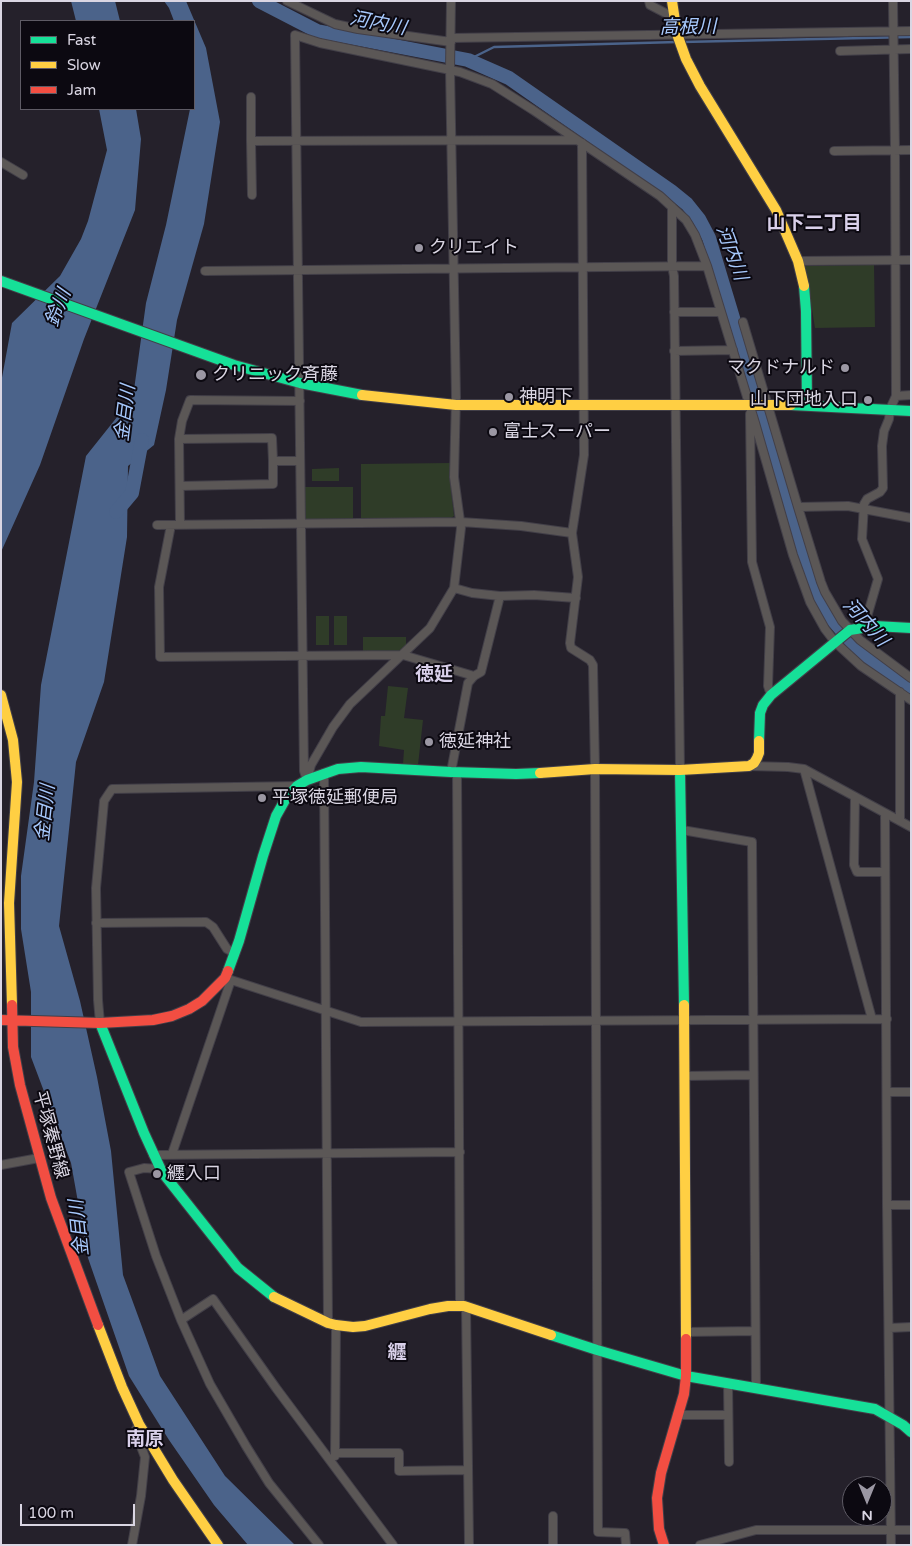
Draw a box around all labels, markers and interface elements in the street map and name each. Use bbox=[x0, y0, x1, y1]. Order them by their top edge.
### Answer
water label: 河内川 bbox=[348, 7, 408, 41]
water label: 高根川 bbox=[659, 16, 717, 40]
legend bbox=[20, 20, 195, 110]
text: Fast bbox=[67, 31, 96, 49]
text: Slow bbox=[67, 56, 101, 74]
text: Jam bbox=[67, 81, 96, 99]
district label: 山下二丁目 bbox=[767, 213, 861, 235]
water label: 河内川 bbox=[711, 222, 751, 284]
place label: クリエイト bbox=[429, 237, 519, 259]
marker: クリエイト bbox=[413, 242, 425, 254]
water label: 鈴川 bbox=[42, 286, 76, 330]
place label: マクドナルド bbox=[727, 357, 835, 379]
marker: マクドナルド bbox=[839, 362, 851, 374]
place label: クリニック斉藤 bbox=[212, 364, 338, 386]
marker: クリニック斉藤 bbox=[194, 368, 208, 382]
water label: 金目川 bbox=[111, 383, 141, 443]
place label: 神明下 bbox=[519, 386, 573, 408]
place label: 山下団地入口 bbox=[750, 389, 858, 411]
marker: 神明下 bbox=[503, 391, 515, 403]
marker: 山下団地入口 bbox=[862, 394, 874, 406]
place label: 富士スーパー bbox=[503, 421, 611, 443]
marker: 富士スーパー bbox=[487, 426, 499, 438]
water label: 河内川 bbox=[837, 594, 893, 652]
district label: 徳延 bbox=[415, 664, 453, 686]
place label: 徳延神社 bbox=[439, 731, 511, 753]
marker: 徳延神社 bbox=[423, 736, 435, 748]
water label: 金目川 bbox=[32, 783, 60, 843]
place label: 平塚徳延郵便局 bbox=[272, 787, 398, 809]
marker: 平塚徳延郵便局 bbox=[256, 792, 268, 804]
street label: 平塚秦野線 bbox=[28, 1089, 72, 1181]
place label: 纒入口 bbox=[167, 1163, 221, 1185]
marker: 纒入口 bbox=[151, 1168, 163, 1180]
water label: 金目川 bbox=[66, 1198, 94, 1258]
district label: 纒 bbox=[388, 1342, 406, 1364]
district label: 南原 bbox=[126, 1429, 164, 1451]
north arrow bbox=[842, 1476, 892, 1526]
scale bar bbox=[22, 1494, 138, 1526]
text: 100 m bbox=[28, 1504, 74, 1522]
text: N bbox=[861, 1507, 873, 1524]

